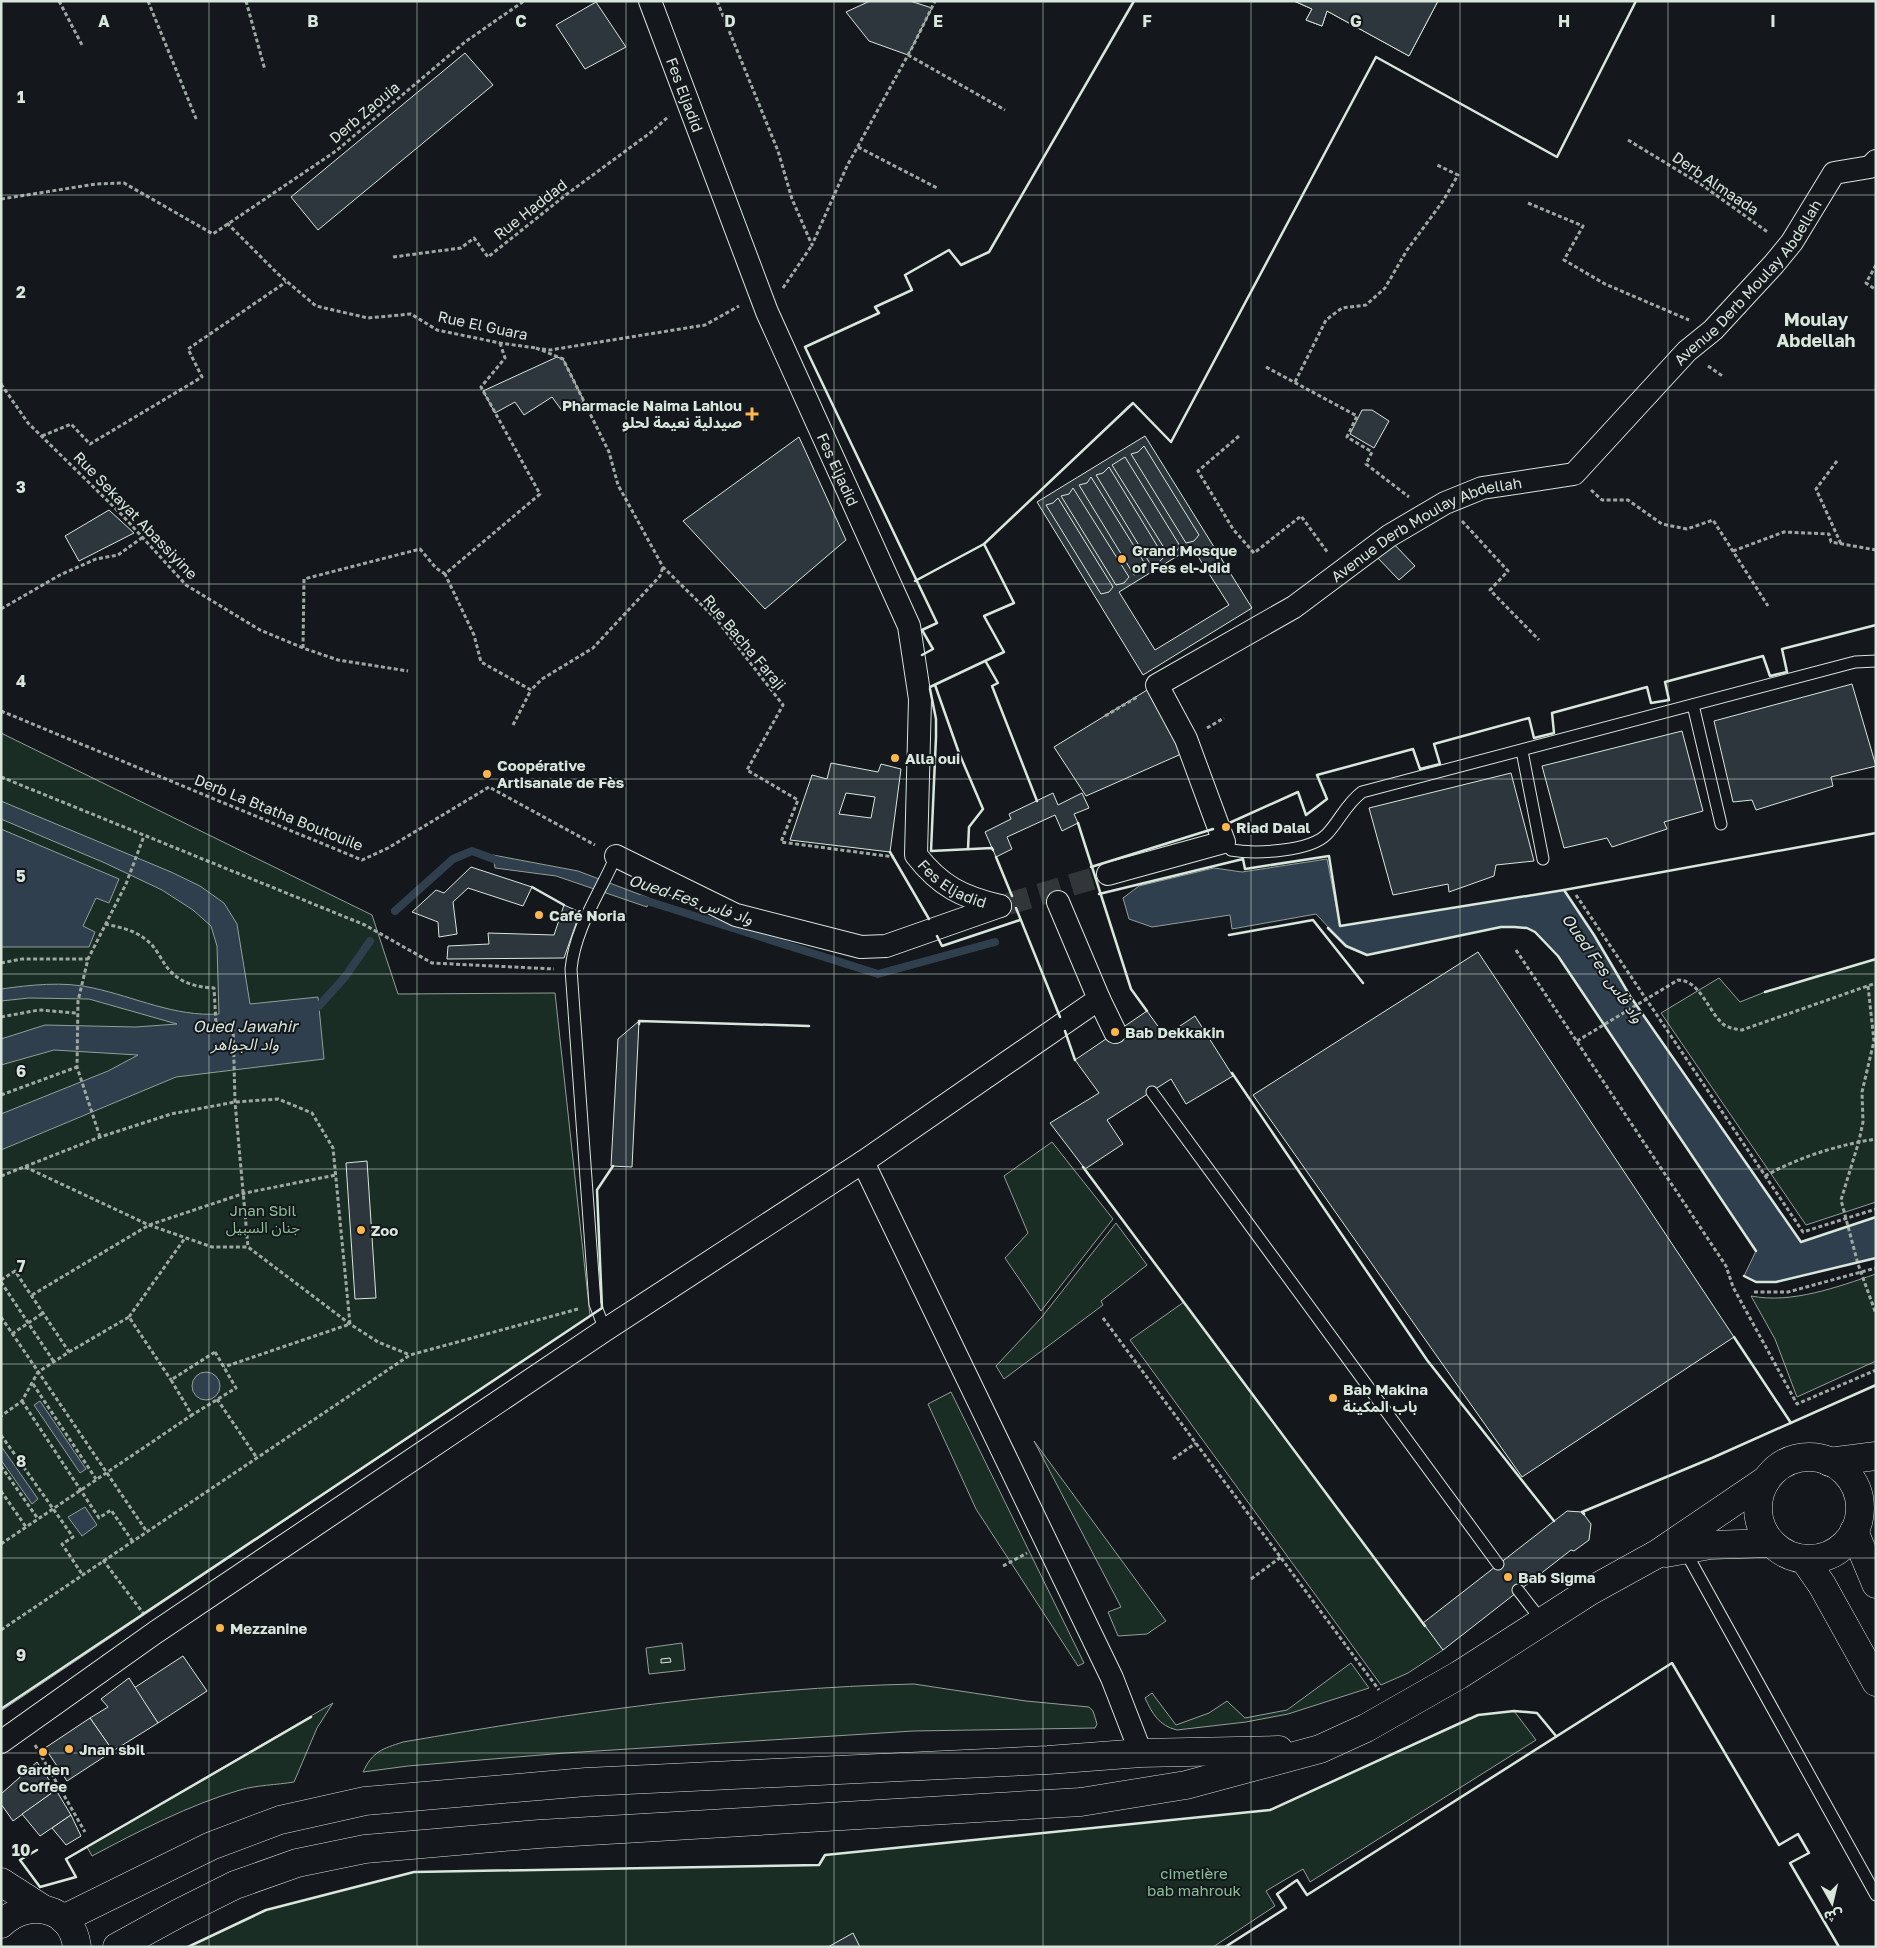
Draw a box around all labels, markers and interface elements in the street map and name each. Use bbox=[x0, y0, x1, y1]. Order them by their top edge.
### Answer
text: A bbox=[98, 11, 110, 31]
text: B bbox=[307, 11, 319, 31]
text: C bbox=[515, 11, 527, 31]
text: D bbox=[724, 11, 736, 31]
text: E bbox=[933, 11, 943, 31]
text: F bbox=[1142, 11, 1152, 31]
text: G bbox=[1350, 11, 1362, 31]
text: H bbox=[1558, 11, 1570, 31]
text: I bbox=[1770, 11, 1776, 31]
street label: Fes Eljadid bbox=[663, 55, 707, 134]
street label: Derb Zaouia bbox=[325, 77, 403, 147]
text: 1 bbox=[17, 87, 25, 107]
street label: Derb Almaada bbox=[1669, 147, 1763, 219]
street label: Rue Haddad bbox=[490, 175, 570, 243]
street label: Avenue Derb Moulay Abdellah bbox=[1669, 194, 1823, 368]
text: 2 bbox=[16, 282, 26, 302]
street label: Rue El Guara bbox=[436, 307, 530, 343]
district label: Moulay Abdellah bbox=[1777, 308, 1855, 350]
place label: Pharmacie Naima Lahlou صيدلية نعيمة لحلو bbox=[562, 396, 742, 432]
marker: Pharmacie Naima Lahlou صيدلية نعيمة لحلو bbox=[746, 408, 758, 420]
street label: Fes Eljadid bbox=[814, 430, 862, 509]
street label: Rue Sekayat Abassiyine bbox=[70, 448, 202, 583]
street label: Avenue Derb Moulay Abdellah bbox=[1327, 473, 1523, 585]
text: 3 bbox=[16, 477, 26, 497]
place label: Grand Mosque of Fes el-Jdid bbox=[1132, 541, 1237, 576]
marker: Grand Mosque of Fes el-Jdid bbox=[1116, 553, 1128, 565]
street label: Rue Bacha Faraji bbox=[700, 591, 790, 693]
text: 4 bbox=[16, 671, 26, 691]
place label: Alla oui bbox=[905, 749, 960, 767]
marker: Alla oui bbox=[889, 752, 901, 764]
place label: Coopérative Artisanale de Fès bbox=[497, 756, 624, 791]
marker: Coopérative Artisanale de Fès bbox=[481, 768, 493, 780]
street label: Derb La Btatha Boutouile bbox=[192, 770, 366, 854]
place label: Riad Dalal bbox=[1236, 818, 1310, 836]
marker: Riad Dalal bbox=[1220, 821, 1232, 833]
street label: Fes Eljadid bbox=[914, 855, 989, 911]
text: 5 bbox=[16, 866, 26, 886]
water label: Oued Fes واد فاس bbox=[626, 869, 756, 929]
place label: Café Noria bbox=[549, 906, 626, 924]
marker: Café Noria bbox=[533, 909, 545, 921]
water label: Oued Fes واد فاس bbox=[1558, 909, 1648, 1027]
water label: Oued Jawahir واد الجواهر bbox=[193, 1016, 300, 1054]
place label: Bab Dekkakin bbox=[1125, 1023, 1225, 1041]
marker: Bab Dekkakin bbox=[1109, 1026, 1121, 1038]
text: 6 bbox=[16, 1061, 26, 1081]
park label: Jnan Sbil جنان السبيل bbox=[226, 1201, 300, 1237]
place label: Zoo bbox=[371, 1221, 398, 1239]
marker: Zoo bbox=[355, 1224, 367, 1236]
text: 7 bbox=[17, 1256, 26, 1276]
place label: Bab Makina باب المكينة bbox=[1343, 1380, 1428, 1415]
marker: Bab Makina باب المكينة bbox=[1327, 1392, 1339, 1404]
text: 8 bbox=[16, 1451, 26, 1471]
place label: Bab Sigma bbox=[1518, 1568, 1596, 1586]
marker: Bab Sigma bbox=[1502, 1571, 1514, 1583]
place label: Mezzanine bbox=[230, 1619, 308, 1637]
marker: Mezzanine bbox=[214, 1622, 226, 1634]
text: 9 bbox=[16, 1645, 26, 1665]
place label: Jnan sbil bbox=[79, 1740, 145, 1758]
marker: Jnan sbil bbox=[63, 1743, 75, 1755]
marker: Garden Coffee bbox=[37, 1746, 49, 1758]
place label: Garden Coffee bbox=[17, 1760, 69, 1795]
text: 10 bbox=[12, 1840, 30, 1860]
park label: cimetière bab mahrouk bbox=[1147, 1864, 1241, 1899]
north arrow bbox=[1807, 1878, 1857, 1928]
text: ش bbox=[1823, 1907, 1845, 1926]

